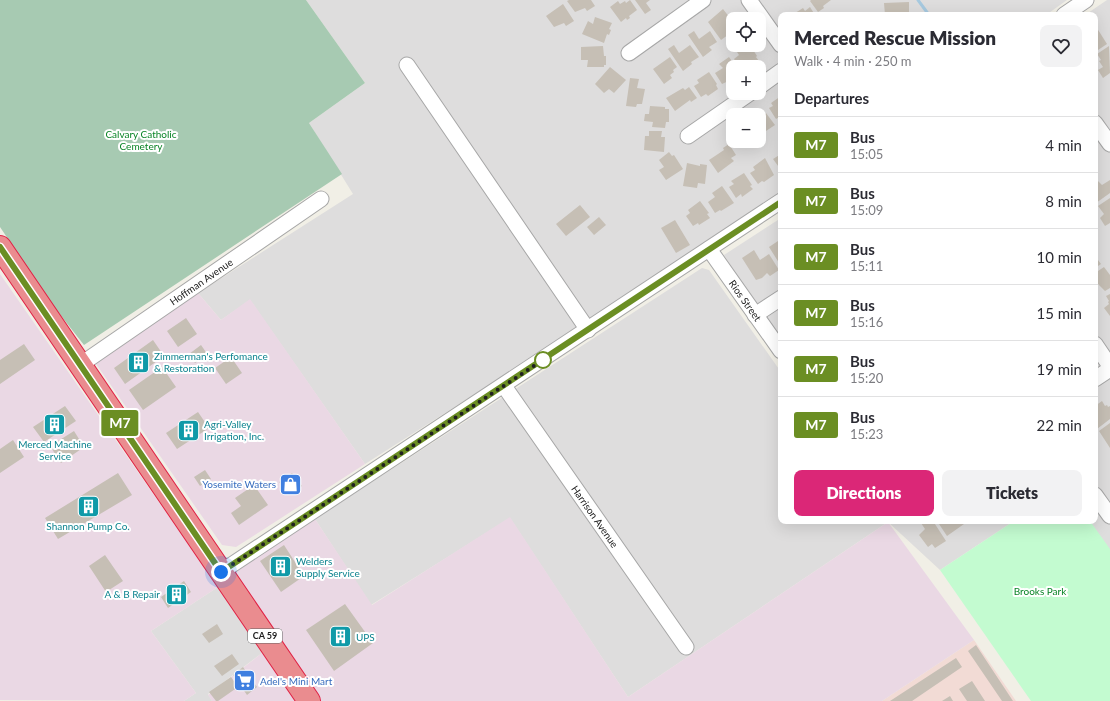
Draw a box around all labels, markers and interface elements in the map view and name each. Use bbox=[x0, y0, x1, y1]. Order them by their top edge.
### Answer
map controls bbox=[726, 12, 766, 148]
button: locate bbox=[726, 12, 766, 52]
button: heart bbox=[1040, 25, 1082, 67]
text: Merced Rescue Mission bbox=[794, 26, 996, 49]
text: Walk · 4 min · 250 m bbox=[794, 53, 912, 69]
button: + bbox=[726, 60, 766, 100]
text: Departures bbox=[794, 89, 869, 107]
button: − bbox=[726, 108, 766, 148]
park label: Calvary Catholic Cemetery bbox=[105, 128, 177, 152]
text: Bus bbox=[850, 128, 875, 146]
text: M7 bbox=[805, 136, 827, 153]
text: 4 min bbox=[1045, 136, 1082, 154]
text: 15:05 bbox=[850, 146, 883, 162]
text: Bus bbox=[850, 184, 875, 202]
text: M7 bbox=[805, 192, 827, 209]
text: 8 min bbox=[1045, 192, 1082, 210]
text: 15:09 bbox=[850, 202, 883, 218]
text: Bus bbox=[850, 240, 875, 258]
text: M7 bbox=[805, 248, 827, 265]
text: 10 min bbox=[1036, 248, 1082, 266]
street label: Hoffman Avenue bbox=[167, 256, 235, 308]
text: 15:11 bbox=[850, 258, 883, 274]
street label: Rios Street bbox=[727, 278, 764, 324]
text: Bus bbox=[850, 296, 875, 314]
text: M7 bbox=[805, 304, 827, 321]
text: 15 min bbox=[1036, 304, 1082, 322]
text: 15:16 bbox=[850, 314, 883, 330]
building icon: Zimmerman's Perfomance & Restoration bbox=[126, 349, 152, 375]
place label: Zimmerman's Perfomance & Restoration bbox=[154, 350, 268, 374]
unlabelled marker bbox=[534, 351, 552, 369]
text: Bus bbox=[850, 352, 875, 370]
text: M7 bbox=[805, 360, 827, 377]
text: 19 min bbox=[1036, 360, 1082, 378]
text: 15:20 bbox=[850, 370, 883, 386]
text: Bus bbox=[850, 408, 875, 426]
line badge: M7 bbox=[102, 410, 138, 436]
building icon: Merced Machine Service bbox=[42, 411, 68, 437]
text: M7 bbox=[109, 414, 131, 431]
text: M7 bbox=[805, 416, 827, 433]
text: 22 min bbox=[1036, 416, 1082, 434]
building icon: Agri-Valley Irrigation, Inc. bbox=[175, 417, 201, 443]
place label: Agri-Valley Irrigation, Inc. bbox=[204, 418, 264, 442]
text: 15:23 bbox=[850, 426, 883, 442]
place label: Merced Machine Service bbox=[18, 438, 92, 462]
button: Directions bbox=[794, 470, 934, 516]
button: Tickets bbox=[942, 470, 1082, 516]
shop icon: Yosemite Waters bbox=[278, 471, 304, 497]
place label: Yosemite Waters bbox=[202, 478, 276, 490]
street label: Harrison Avenue bbox=[569, 483, 621, 550]
building icon: Shannon Pump Co. bbox=[75, 493, 101, 519]
place label: Shannon Pump Co. bbox=[46, 520, 130, 532]
building icon: Welders Supply Service bbox=[268, 554, 294, 580]
place label: Welders Supply Service bbox=[296, 555, 360, 579]
your location bbox=[211, 562, 231, 582]
building icon: A & B Repair bbox=[163, 581, 189, 607]
park label: Brooks Park bbox=[1014, 585, 1067, 597]
place label: A & B Repair bbox=[104, 588, 160, 600]
building icon: UPS bbox=[327, 624, 353, 650]
road number: CA 59 bbox=[248, 629, 282, 643]
place label: UPS bbox=[356, 631, 375, 643]
supermarket icon: Adel's Mini Mart bbox=[232, 668, 258, 694]
place label: Adel's Mini Mart bbox=[260, 675, 333, 687]

